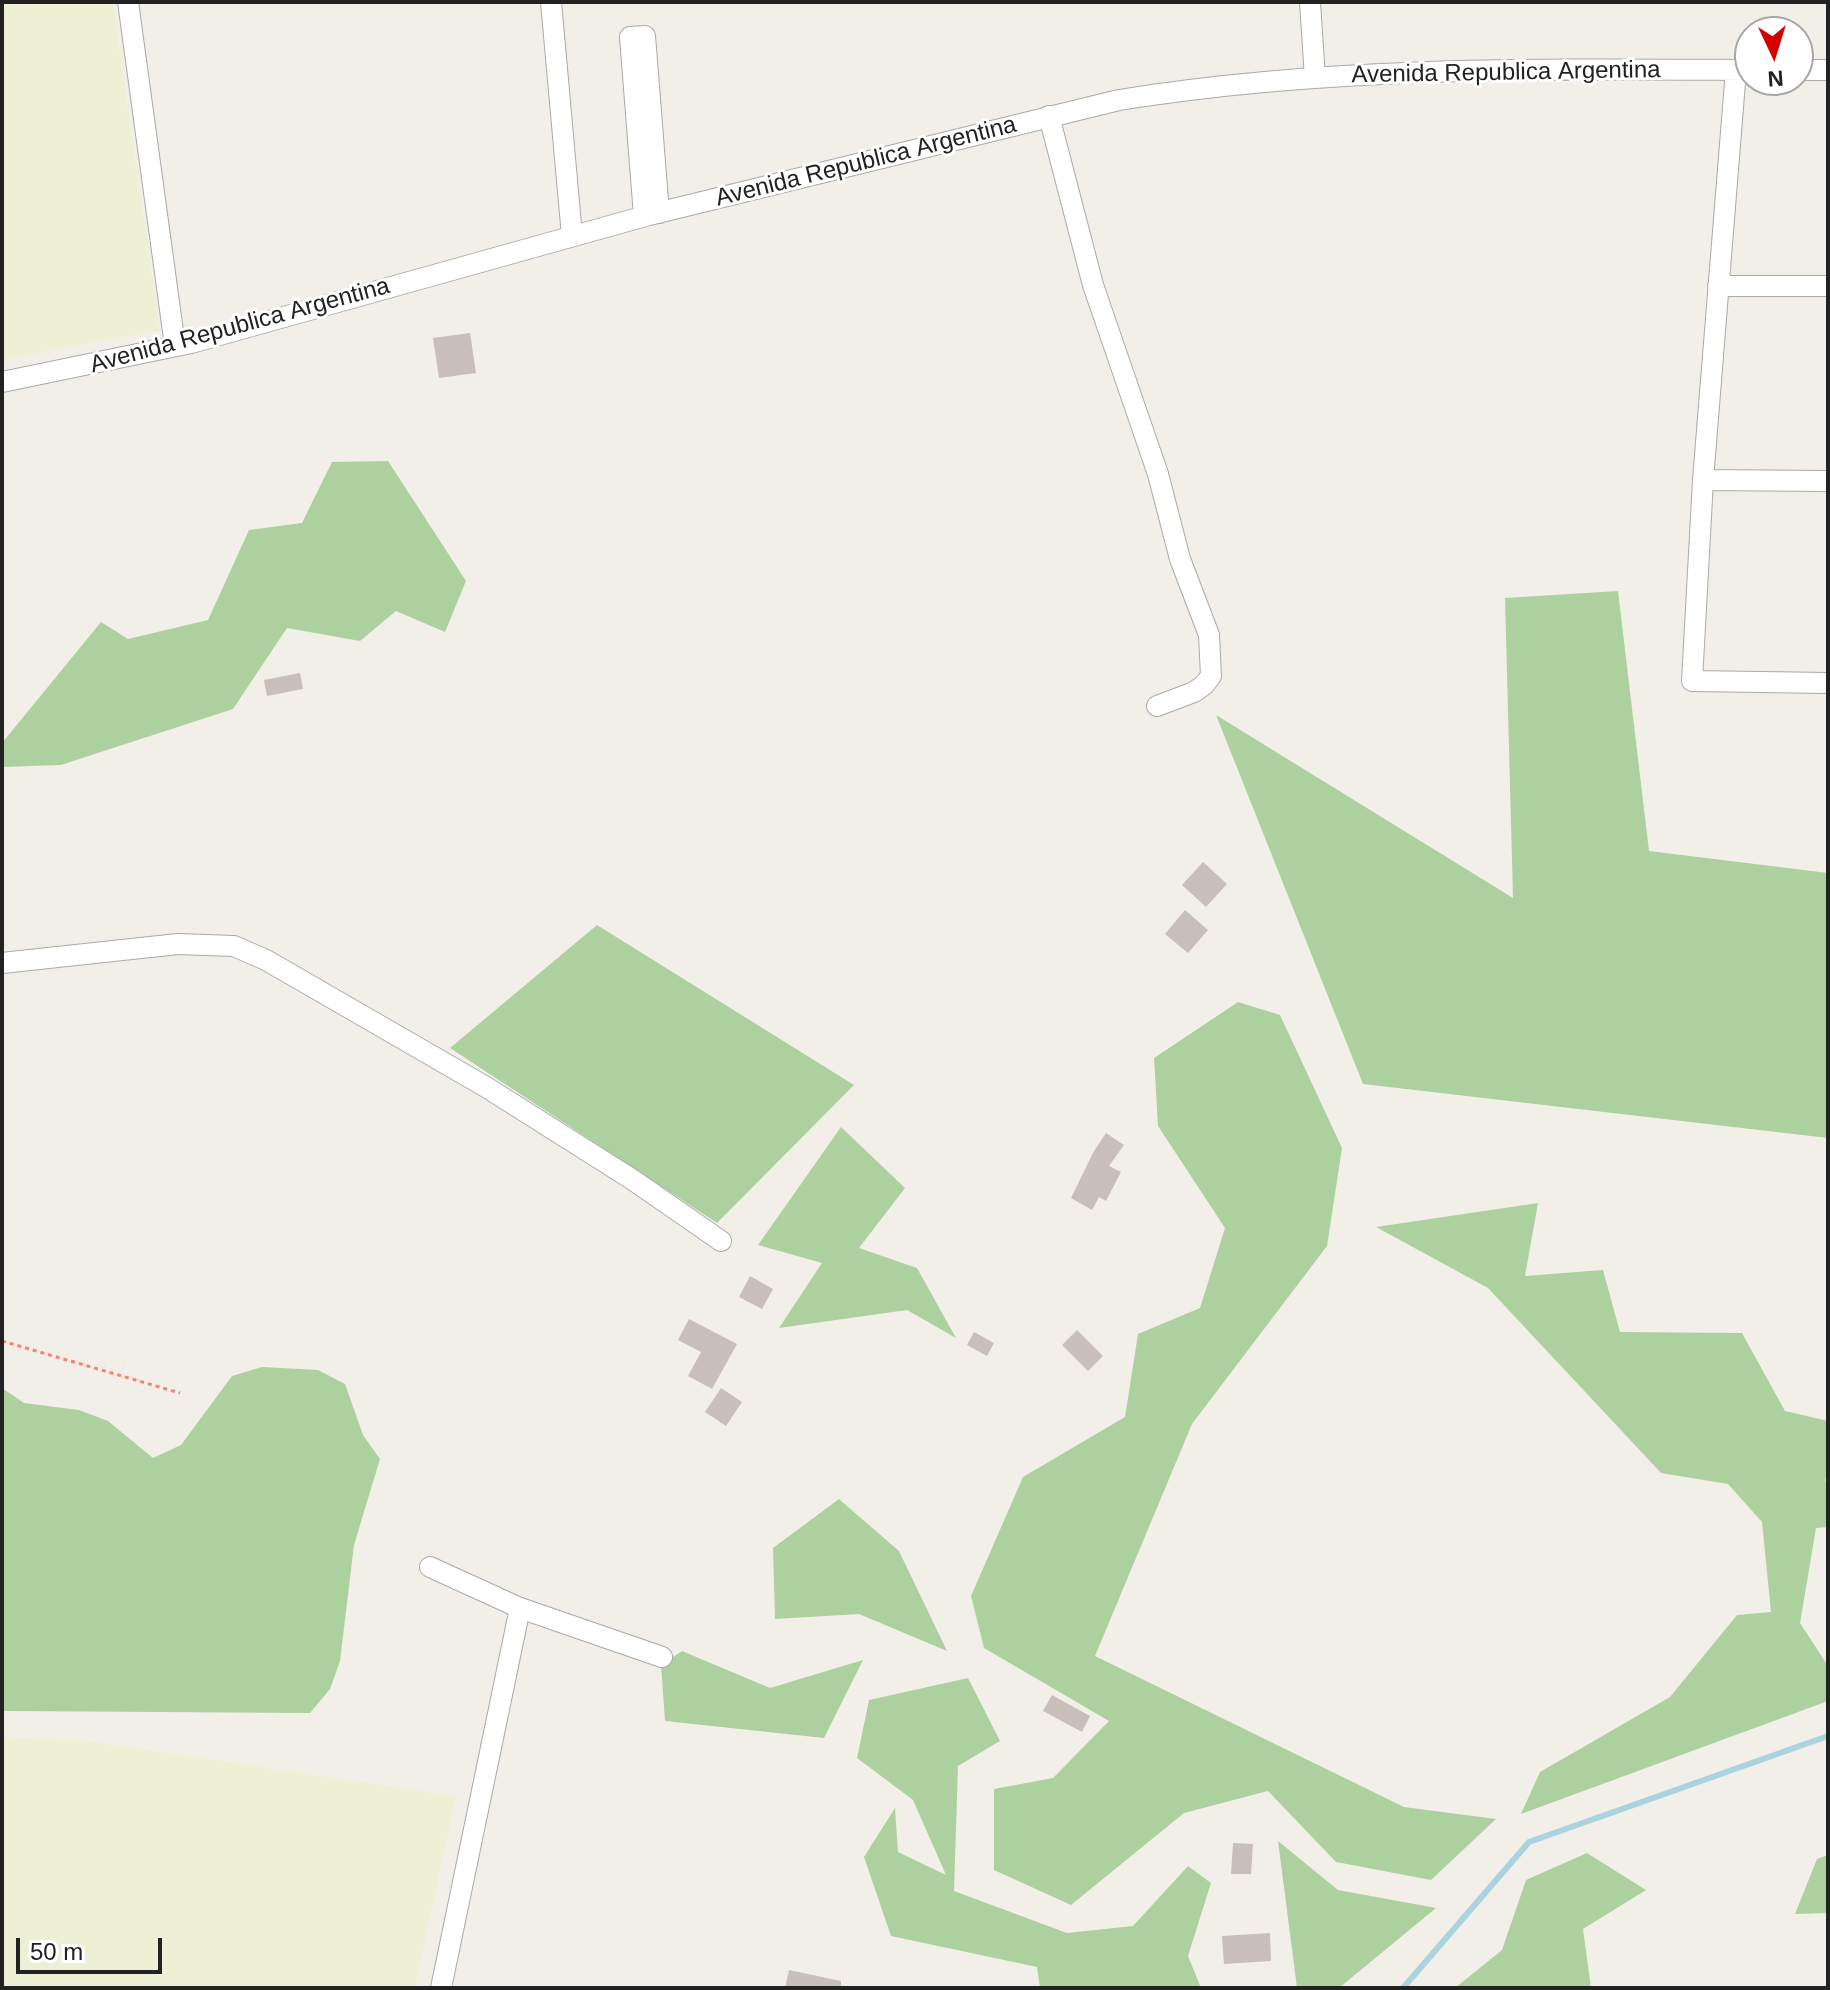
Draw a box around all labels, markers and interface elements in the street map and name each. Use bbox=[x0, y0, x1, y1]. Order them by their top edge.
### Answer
north arrow bbox=[1734, 16, 1814, 96]
street label: Avenida Republica Argentina bbox=[1351, 56, 1661, 90]
text: N bbox=[1767, 65, 1784, 91]
street label: Avenida Republica Argentina bbox=[713, 111, 1019, 213]
street label: Avenida Republica Argentina bbox=[87, 272, 393, 380]
scale bar bbox=[20, 1922, 166, 1972]
text: 50 m bbox=[30, 1938, 83, 1965]

